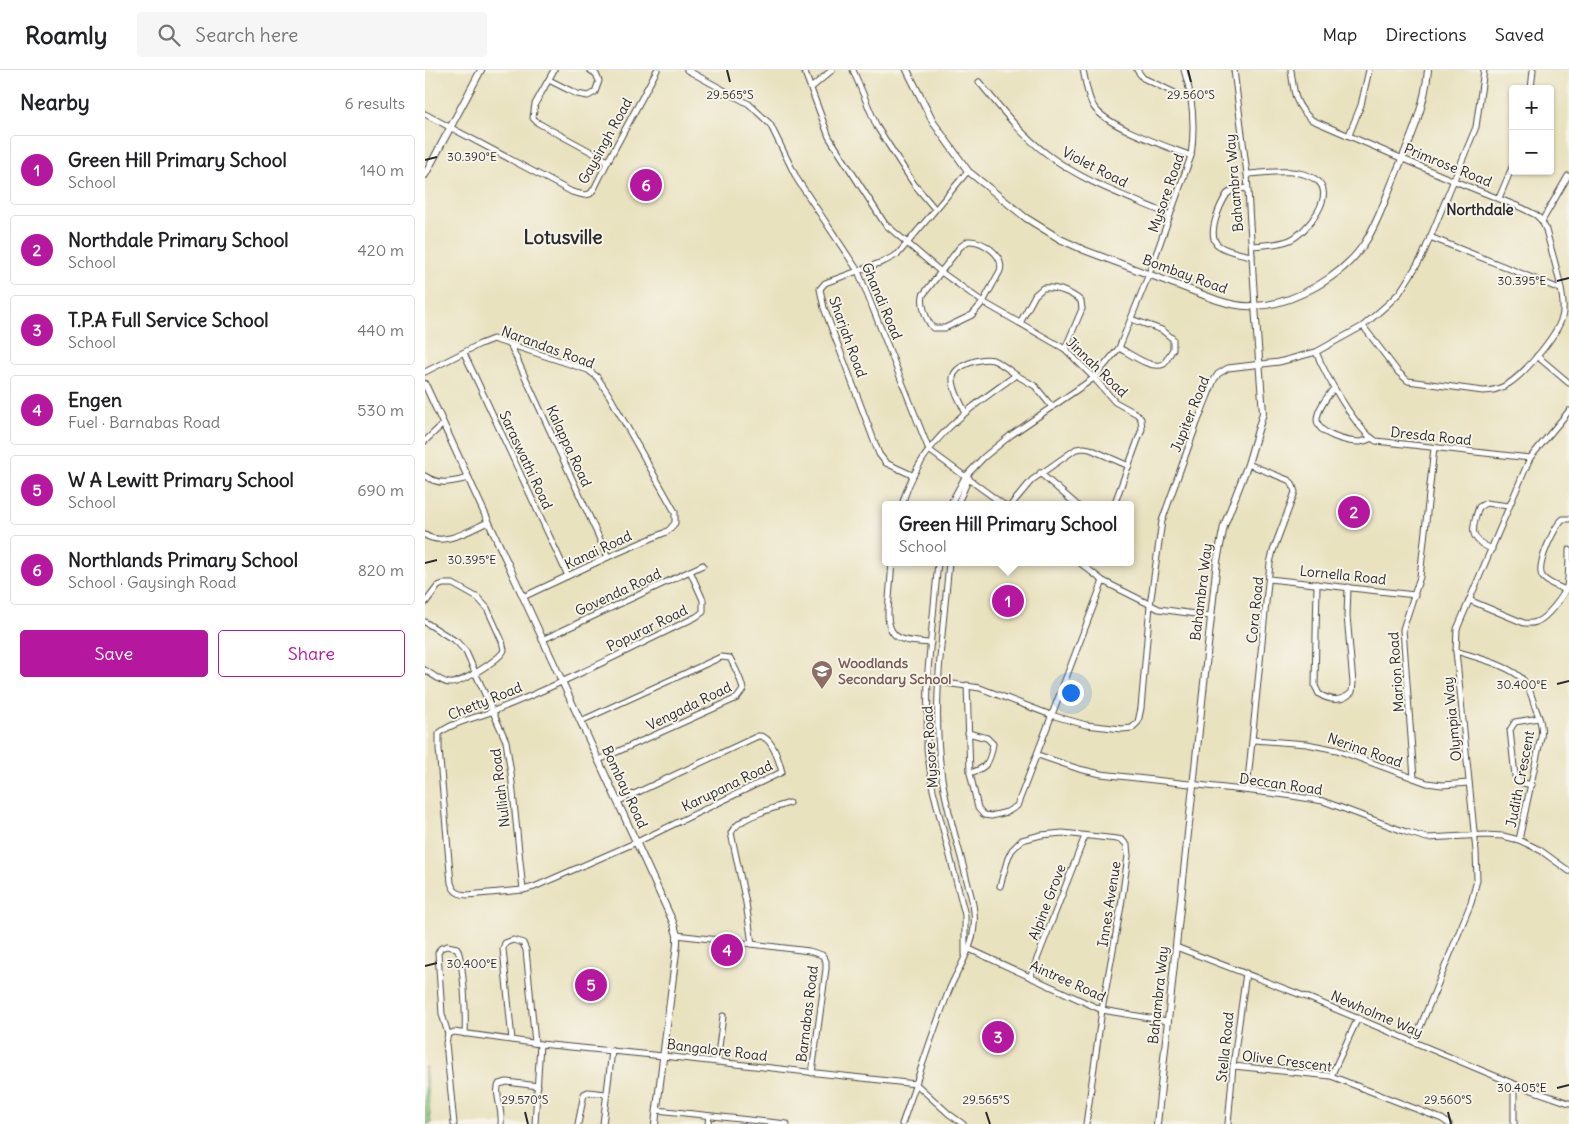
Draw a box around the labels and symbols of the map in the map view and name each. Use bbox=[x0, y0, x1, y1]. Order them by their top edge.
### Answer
text: 29.565°S bbox=[706, 87, 754, 102]
text: 29.560°S bbox=[1167, 87, 1215, 102]
street label: Gaysingh Road bbox=[574, 95, 636, 187]
street label: Bahambra Way bbox=[1221, 133, 1247, 233]
street label: Primrose Road bbox=[1401, 139, 1495, 191]
street label: Violet Road bbox=[1059, 143, 1131, 191]
text: 30.390°E bbox=[447, 149, 497, 164]
street label: Mysore Road bbox=[1144, 151, 1188, 235]
pin: 6 bbox=[630, 166, 662, 204]
district label: Northdale bbox=[1446, 200, 1514, 219]
district label: Lotusville bbox=[523, 225, 603, 249]
street label: Bombay Road bbox=[1140, 250, 1230, 298]
street label: Ghandi Road bbox=[858, 260, 906, 342]
text: 30.395°E bbox=[1498, 273, 1546, 288]
street label: Sharjah Road bbox=[825, 294, 871, 380]
street label: Narandas Road bbox=[499, 322, 597, 372]
street label: Jinnah Road bbox=[1062, 333, 1132, 401]
street label: Jupiter Road bbox=[1167, 373, 1213, 455]
street label: Kalappa Road bbox=[542, 402, 596, 490]
street label: Saraswathi Road bbox=[495, 408, 557, 512]
street label: Dresda Road bbox=[1390, 423, 1472, 449]
pin: 2 bbox=[1338, 493, 1370, 531]
street label: Kanai Road bbox=[562, 527, 634, 573]
street label: Bahambra Way bbox=[1186, 542, 1216, 642]
text: 30.395°E bbox=[448, 552, 496, 567]
street label: Lornella Road bbox=[1299, 561, 1387, 589]
street label: Govenda Road bbox=[572, 564, 664, 620]
street label: Cora Road bbox=[1243, 576, 1267, 644]
pin: 1 bbox=[992, 582, 1024, 620]
street label: Popurar Road bbox=[604, 601, 690, 655]
street label: Marion Road bbox=[1384, 631, 1408, 713]
place label: Woodlands Secondary School bbox=[838, 654, 951, 688]
school or university icon: Woodlands Secondary School bbox=[810, 659, 834, 690]
street label: Olympia Way bbox=[1439, 676, 1465, 762]
text: 30.400°E bbox=[1497, 677, 1547, 692]
street label: Chetty Road bbox=[445, 678, 525, 724]
street label: Vengada Road bbox=[644, 678, 734, 734]
your location bbox=[1058, 680, 1084, 706]
street label: Mysore Road bbox=[918, 705, 942, 789]
street label: Nerina Road bbox=[1325, 729, 1405, 771]
street label: Judith Crescent bbox=[1502, 729, 1538, 829]
street label: Bombay Road bbox=[598, 743, 652, 831]
street label: Nulliah Road bbox=[486, 747, 514, 829]
street label: Karupana Road bbox=[679, 756, 775, 816]
street label: Deccan Road bbox=[1238, 769, 1324, 799]
street label: Innes Avenue bbox=[1093, 860, 1125, 948]
street label: Alpine Grove bbox=[1024, 861, 1070, 943]
pin: 4 bbox=[711, 931, 743, 969]
street label: Bahambra Way bbox=[1144, 945, 1172, 1045]
text: 30.400°E bbox=[447, 956, 497, 971]
street label: Aintree Road bbox=[1027, 956, 1109, 1006]
street label: Barnabas Road bbox=[792, 965, 822, 1063]
pin: 5 bbox=[575, 966, 607, 1004]
street label: Newholme Way bbox=[1328, 986, 1426, 1042]
street label: Stella Road bbox=[1212, 1011, 1238, 1083]
pin: 3 bbox=[982, 1018, 1014, 1056]
street label: Bangalore Road bbox=[666, 1035, 768, 1065]
street label: Olive Crescent bbox=[1241, 1047, 1333, 1075]
text: 30.405°E bbox=[1497, 1080, 1547, 1095]
text: 29.570°S bbox=[501, 1092, 549, 1107]
text: 29.565°S bbox=[962, 1092, 1010, 1107]
text: 29.560°S bbox=[1424, 1092, 1472, 1107]

